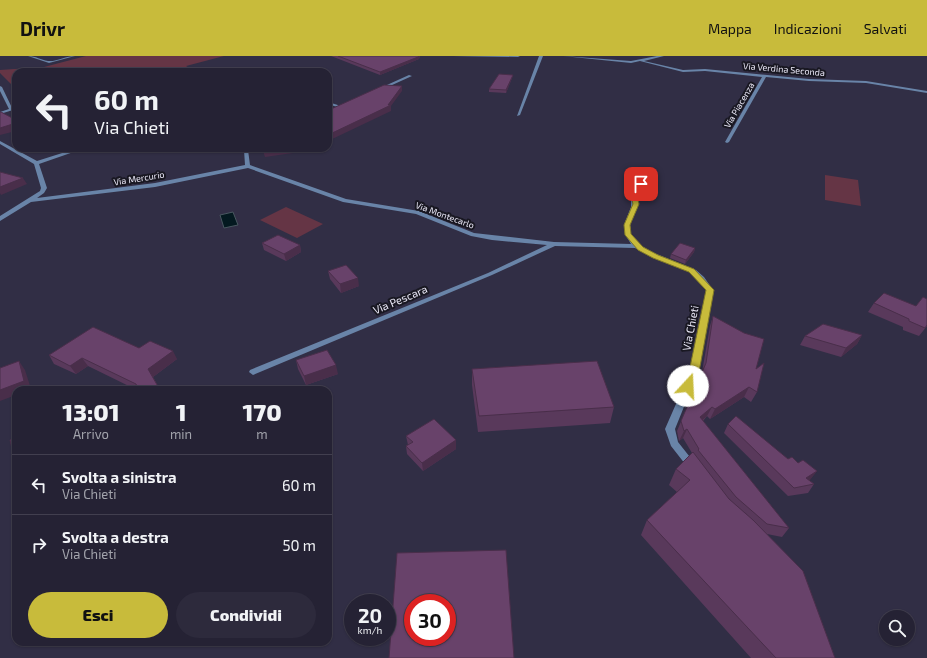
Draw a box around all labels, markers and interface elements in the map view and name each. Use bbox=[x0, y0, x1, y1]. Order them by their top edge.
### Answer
text: Drivr bbox=[20, 17, 65, 40]
text: Mappa bbox=[708, 20, 752, 37]
text: Indicazioni bbox=[774, 20, 842, 37]
text: Salvati bbox=[864, 20, 907, 37]
street label: Via Verdina Seconda bbox=[743, 60, 825, 78]
street label: Via Piacenza bbox=[721, 80, 757, 130]
text: 60 m bbox=[94, 82, 159, 116]
icon: left bbox=[28, 84, 80, 136]
text: Via Chieti bbox=[94, 116, 170, 138]
pin bbox=[624, 167, 658, 201]
street label: Via Mercurio bbox=[113, 169, 165, 187]
icon: arrive bbox=[630, 173, 652, 195]
street label: Via Montecarlo bbox=[414, 199, 476, 231]
street label: Via Pescara bbox=[371, 282, 429, 316]
street label: Via Chieti bbox=[679, 304, 701, 352]
position arrow bbox=[667, 365, 709, 407]
text: 13:01 bbox=[62, 397, 120, 426]
text: 1 bbox=[176, 397, 186, 426]
text: 170 bbox=[242, 397, 282, 426]
text: Arrivo bbox=[73, 426, 109, 442]
text: min bbox=[170, 426, 192, 442]
text: m bbox=[256, 426, 268, 442]
text: Svolta a sinistra bbox=[62, 468, 177, 486]
icon: left bbox=[28, 474, 50, 496]
text: 60 m bbox=[282, 476, 316, 494]
text: Via Chieti bbox=[62, 486, 117, 502]
text: Svolta a destra bbox=[62, 528, 169, 546]
icon: right bbox=[28, 534, 50, 556]
text: 50 m bbox=[282, 536, 316, 554]
text: Via Chieti bbox=[62, 546, 117, 562]
button: Esci bbox=[28, 592, 168, 638]
button: Condividi bbox=[176, 592, 316, 638]
speed limit sign: 30 bbox=[404, 594, 456, 646]
text: 20 bbox=[358, 603, 382, 627]
map controls bbox=[879, 610, 915, 646]
button: search bbox=[879, 610, 915, 646]
text: km/h bbox=[358, 624, 382, 636]

